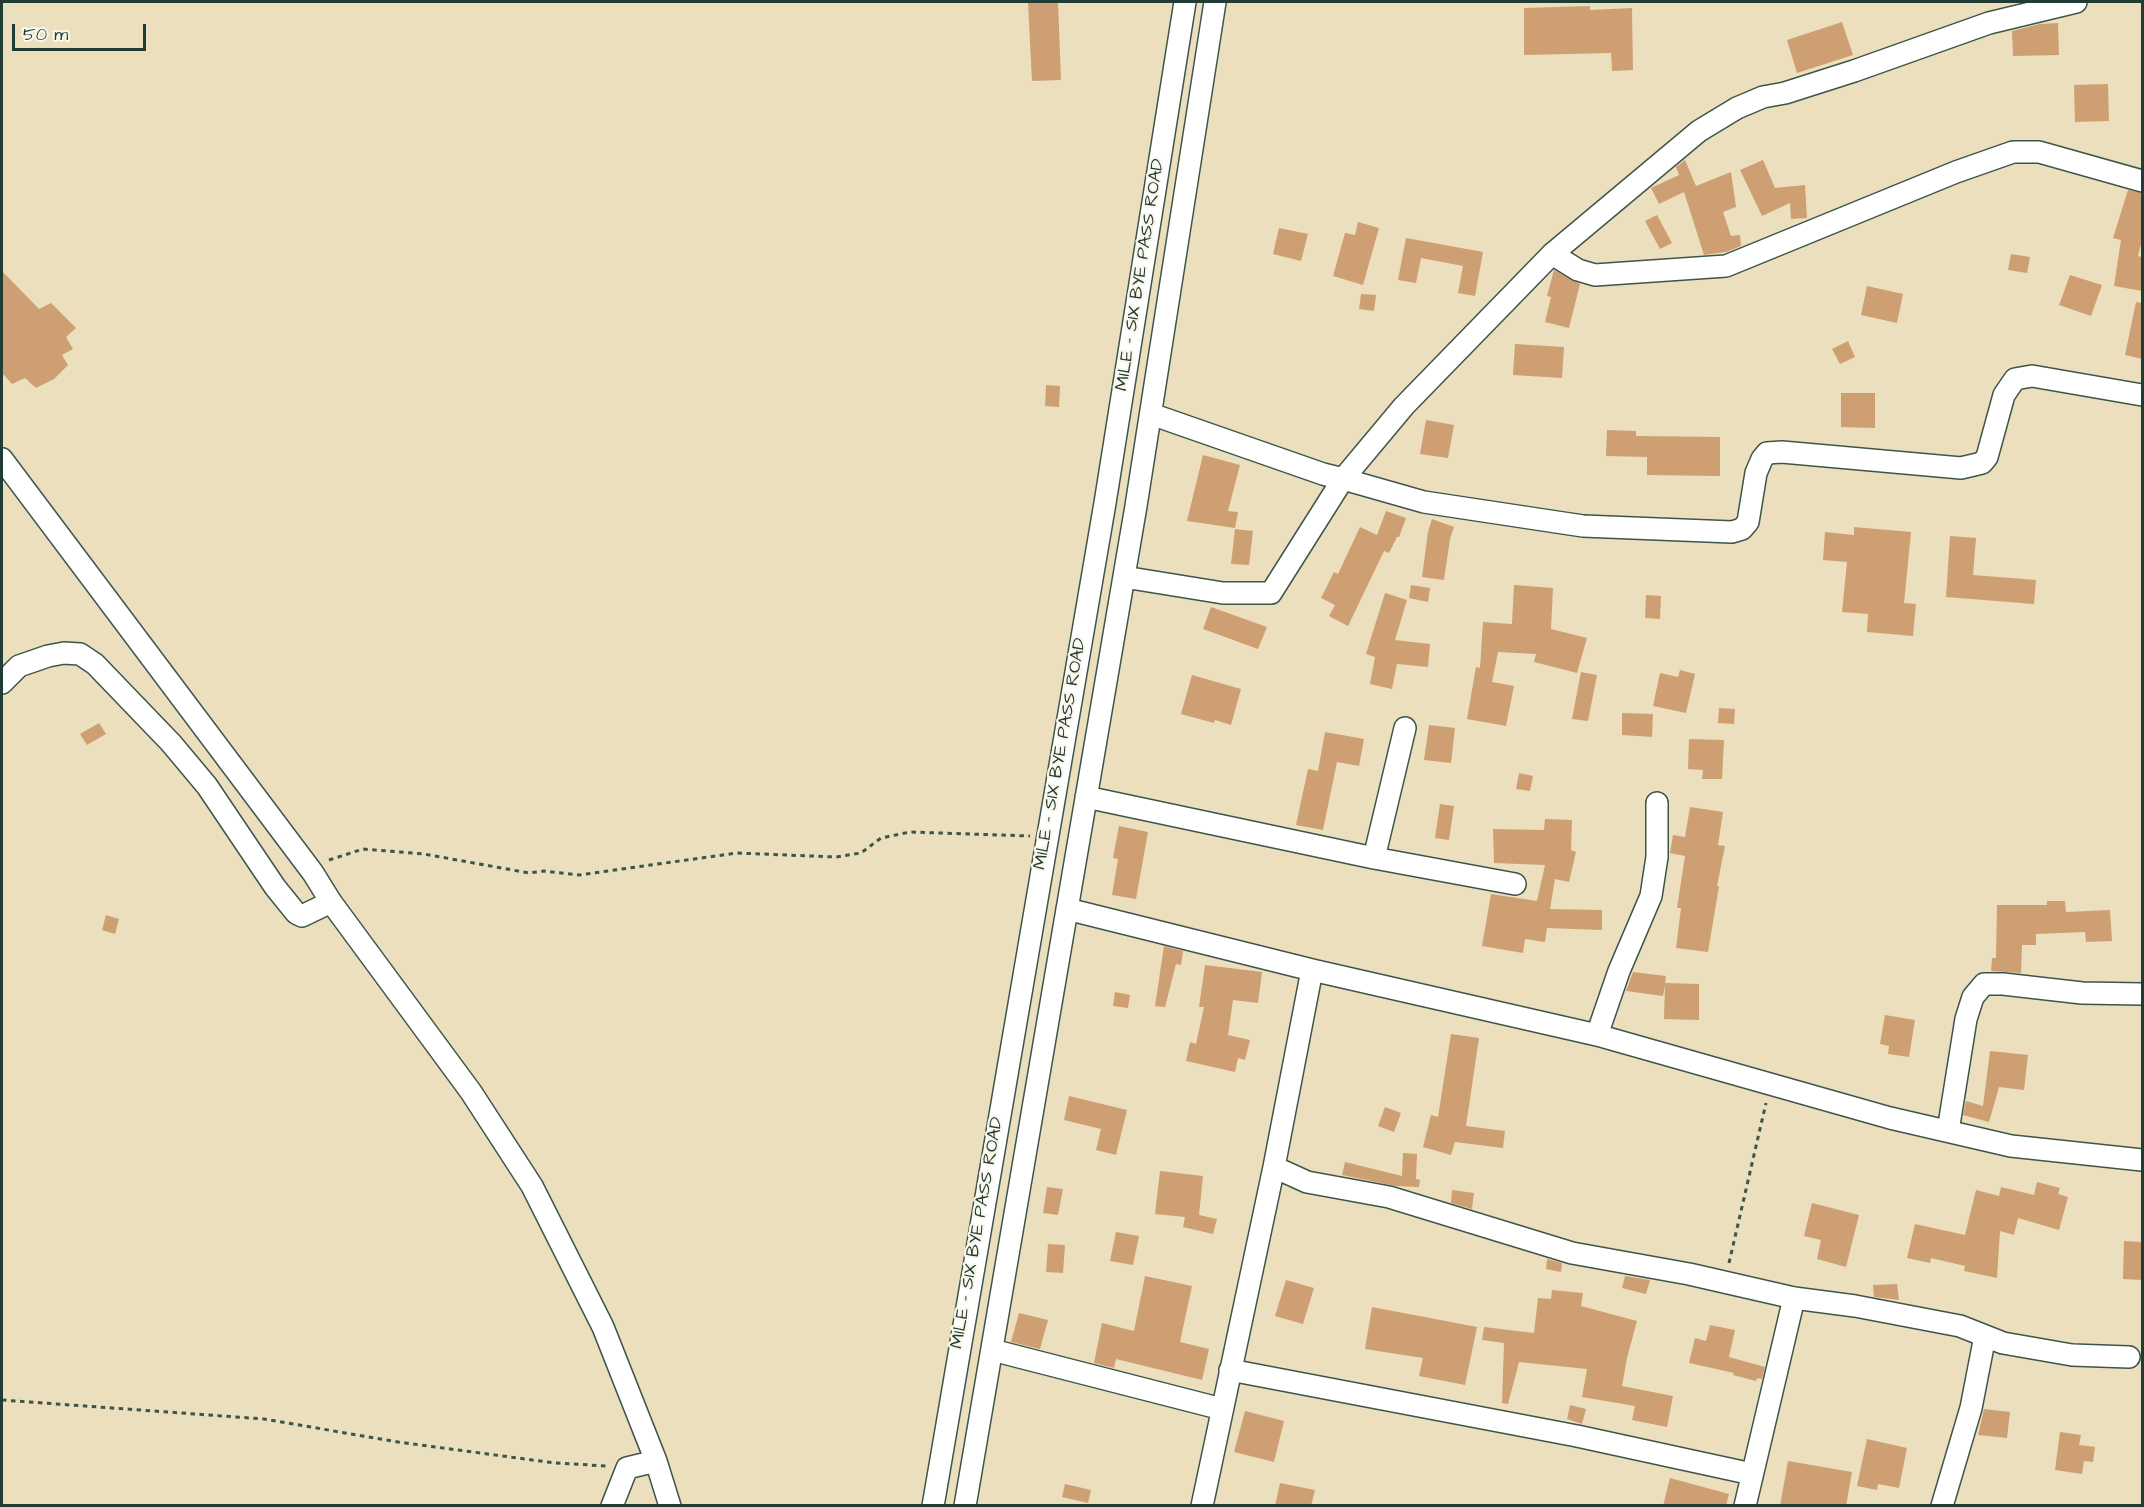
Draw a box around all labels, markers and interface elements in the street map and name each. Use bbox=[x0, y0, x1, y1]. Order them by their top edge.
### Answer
scale bar bbox=[15, 12, 148, 50]
text: 50 m bbox=[23, 22, 68, 47]
street label: MILE - SIX BYE PASS ROAD bbox=[1112, 157, 1170, 393]
street label: MILE - SIX BYE PASS ROAD bbox=[1030, 637, 1092, 871]
street label: MILE - SIX BYE PASS ROAD bbox=[947, 1116, 1009, 1350]

